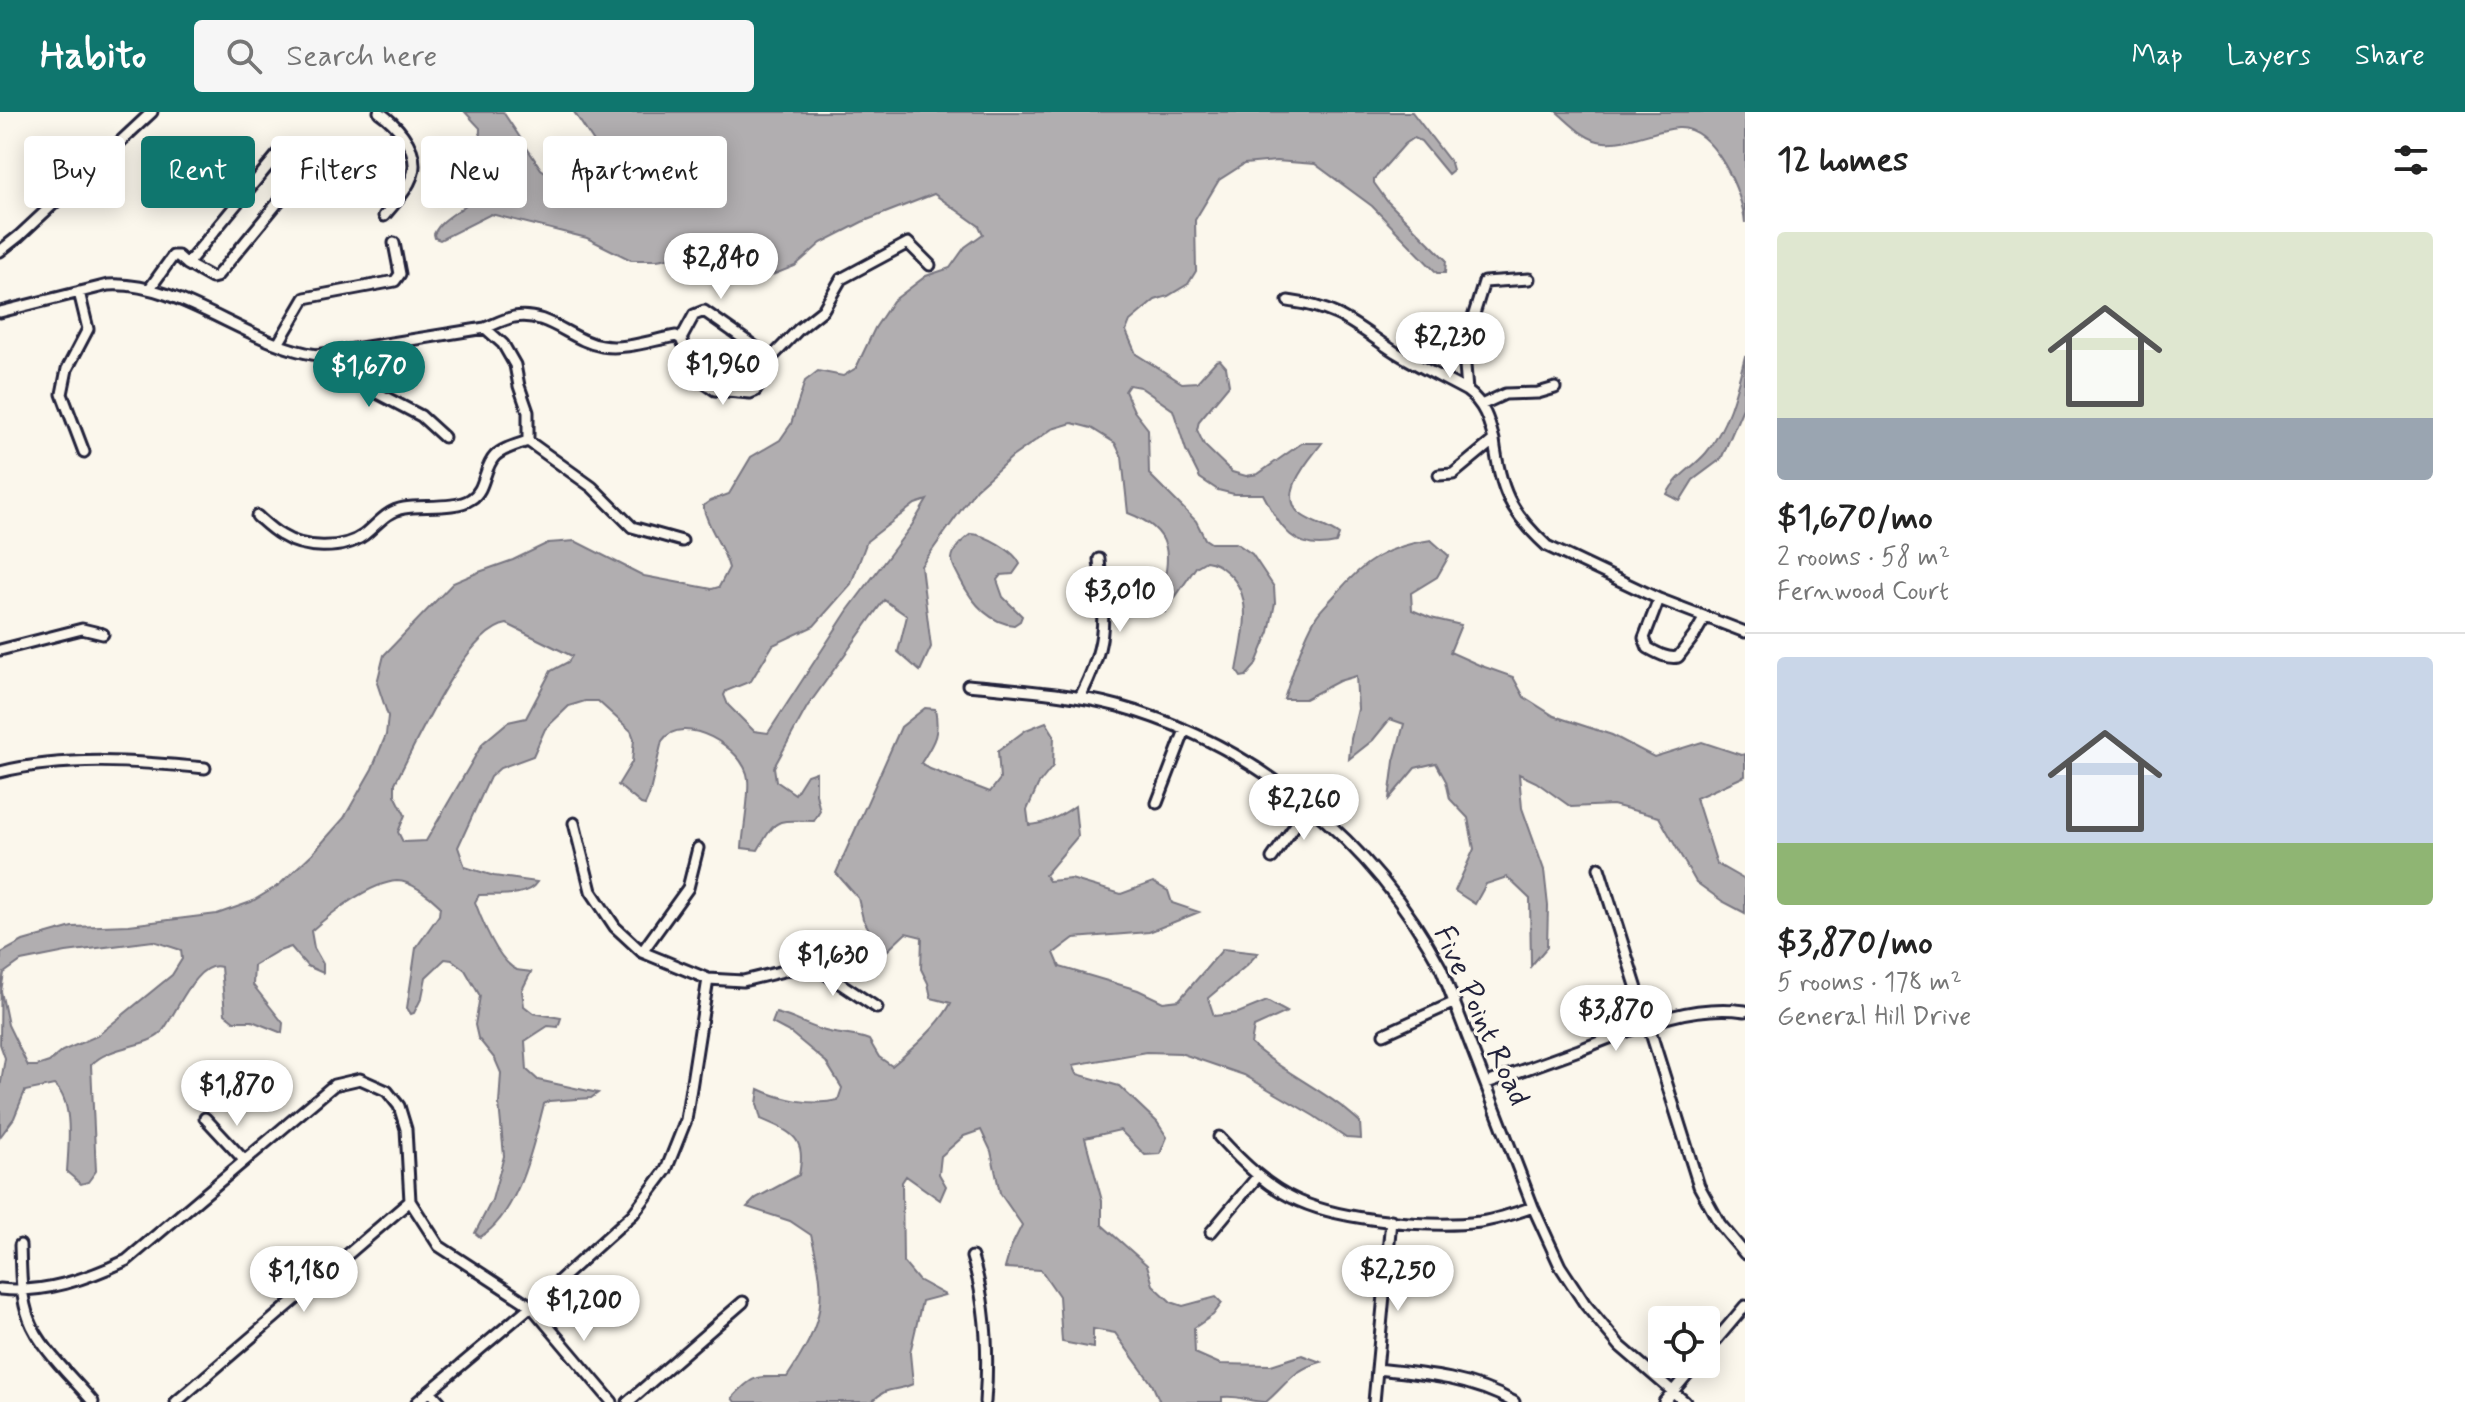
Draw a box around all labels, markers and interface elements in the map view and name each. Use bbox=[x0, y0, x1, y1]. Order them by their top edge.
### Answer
search box bbox=[194, 20, 754, 92]
text: Habito bbox=[40, 32, 146, 81]
icon: search bbox=[222, 34, 266, 78]
text: Search here bbox=[286, 37, 437, 76]
text: Map bbox=[2132, 38, 2183, 75]
text: Layers bbox=[2227, 38, 2311, 75]
text: Share bbox=[2355, 38, 2425, 75]
chip: Buy bbox=[24, 136, 125, 208]
chip: Rent bbox=[141, 136, 255, 208]
chip: Filters bbox=[271, 136, 405, 208]
chip: New bbox=[421, 136, 527, 208]
chip: Apartment bbox=[543, 136, 727, 208]
text: 12 homes bbox=[1777, 138, 1908, 183]
icon: filters bbox=[2389, 138, 2433, 182]
pin: $2,840 bbox=[656, 233, 786, 301]
text: $2,840 bbox=[682, 242, 760, 276]
icon: home bbox=[2033, 284, 2177, 428]
pin: $2,230 bbox=[1385, 312, 1515, 380]
text: $2,230 bbox=[1414, 321, 1486, 355]
pin: $1,960 bbox=[658, 339, 788, 407]
pin: $1,670 bbox=[304, 341, 434, 409]
text: $1,960 bbox=[686, 348, 760, 382]
text: $1,670 bbox=[331, 350, 407, 384]
text: $1,670/mo bbox=[1777, 496, 1933, 541]
text: 2 rooms · 58 m² bbox=[1777, 541, 1950, 575]
pin: $3,010 bbox=[1055, 566, 1185, 634]
text: $3,010 bbox=[1084, 575, 1156, 609]
text: Fernwood Court bbox=[1777, 575, 1949, 609]
icon: home bbox=[2033, 709, 2177, 853]
pin: $2,260 bbox=[1239, 774, 1369, 842]
text: $2,260 bbox=[1267, 783, 1341, 817]
street label: Five Point Road bbox=[1424, 920, 1538, 1112]
text: $3,870/mo bbox=[1777, 921, 1933, 966]
pin: $1,630 bbox=[768, 930, 898, 998]
text: $1,630 bbox=[797, 939, 869, 973]
text: 5 rooms · 178 m² bbox=[1777, 966, 1962, 1000]
pin: $3,870 bbox=[1551, 985, 1681, 1053]
text: $3,870 bbox=[1578, 994, 1654, 1028]
text: General Hill Drive bbox=[1777, 1000, 1971, 1034]
pin: $1,870 bbox=[172, 1060, 302, 1128]
text: $1,870 bbox=[199, 1069, 275, 1103]
pin: $2,250 bbox=[1333, 1245, 1463, 1313]
pin: $1,180 bbox=[239, 1246, 369, 1314]
text: $2,250 bbox=[1360, 1254, 1436, 1288]
text: $1,180 bbox=[268, 1255, 340, 1289]
pin: $1,200 bbox=[519, 1275, 649, 1343]
text: $1,200 bbox=[546, 1284, 622, 1318]
map controls bbox=[1648, 1306, 1720, 1378]
button: locate bbox=[1648, 1306, 1720, 1378]

